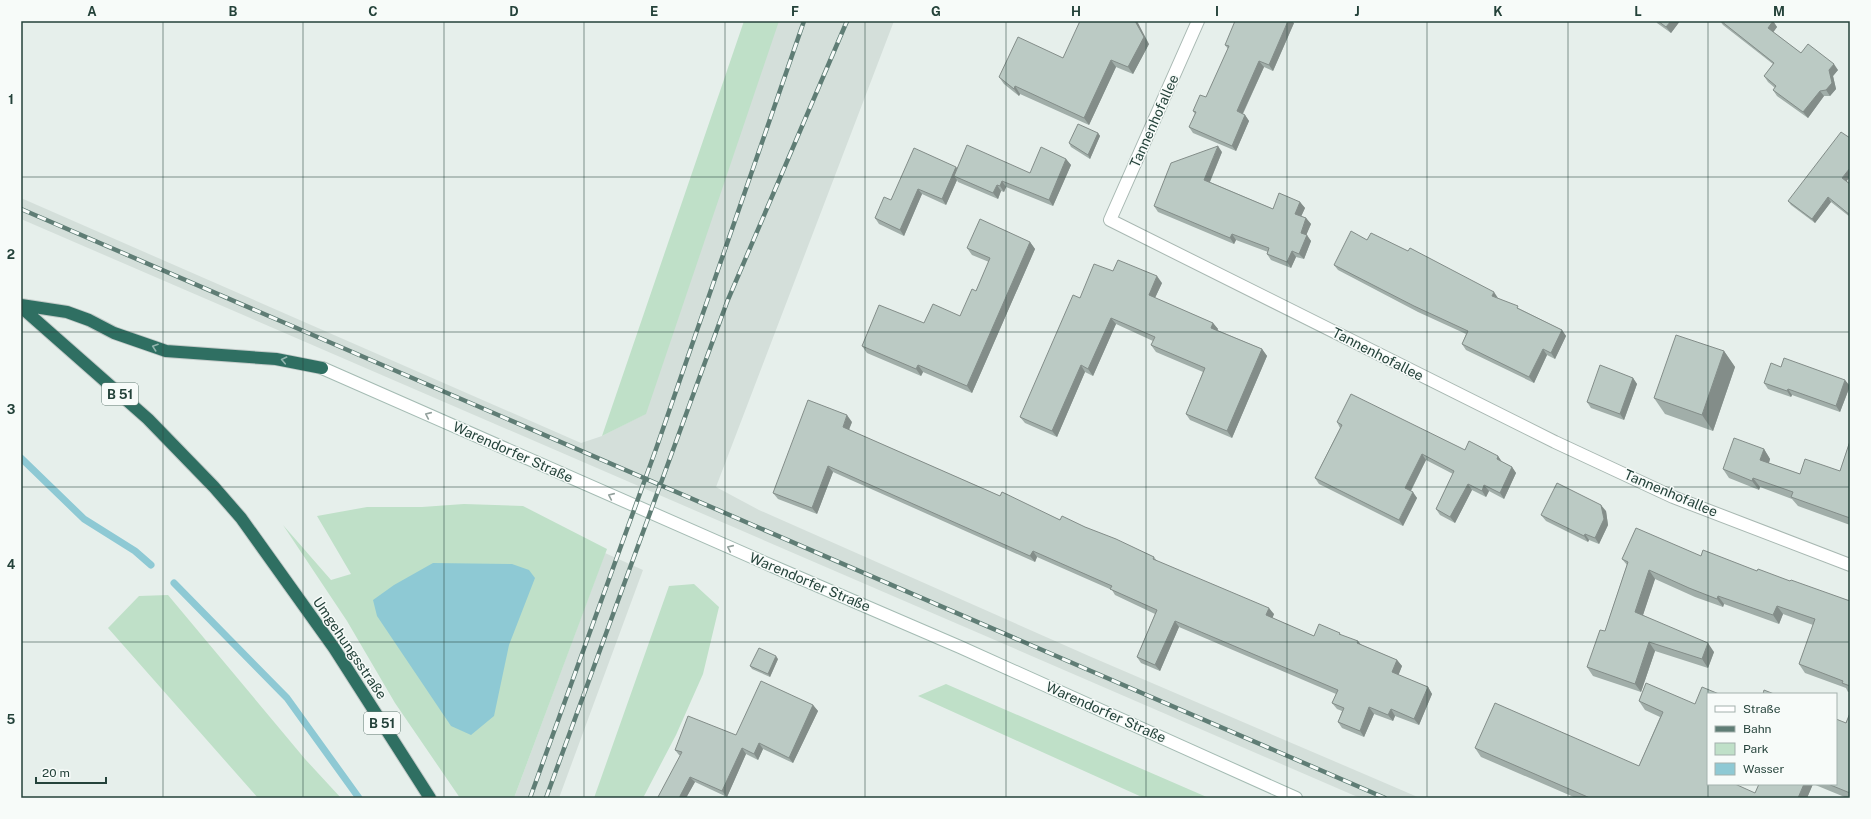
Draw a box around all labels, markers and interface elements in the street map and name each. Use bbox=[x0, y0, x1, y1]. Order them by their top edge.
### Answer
text: A bbox=[87, 4, 97, 19]
text: B bbox=[229, 4, 238, 19]
text: C bbox=[368, 4, 378, 19]
text: D bbox=[509, 4, 519, 19]
text: E bbox=[650, 4, 658, 19]
text: F bbox=[791, 4, 799, 19]
text: G bbox=[931, 4, 941, 19]
text: H bbox=[1071, 4, 1081, 19]
text: I bbox=[1215, 4, 1219, 19]
text: J bbox=[1354, 4, 1360, 19]
text: K bbox=[1493, 4, 1503, 19]
text: L bbox=[1634, 4, 1642, 19]
text: M bbox=[1773, 4, 1785, 19]
street label: Tannenhofallee bbox=[1126, 72, 1182, 170]
text: 1 bbox=[8, 92, 14, 107]
text: 2 bbox=[7, 247, 15, 262]
street label: Tannenhofallee bbox=[1330, 324, 1426, 384]
one-way arrow bbox=[151, 343, 158, 352]
one-way arrow bbox=[281, 357, 287, 365]
road number: B 51 bbox=[102, 383, 138, 405]
text: 3 bbox=[7, 402, 16, 417]
one-way arrow bbox=[425, 412, 432, 420]
street label: Warendorfer Straße bbox=[451, 418, 576, 486]
street label: Tannenhofallee bbox=[1622, 466, 1720, 520]
one-way arrow bbox=[608, 492, 615, 500]
one-way arrow bbox=[727, 545, 735, 553]
street label: Warendorfer Straße bbox=[747, 549, 873, 615]
text: 4 bbox=[7, 557, 16, 572]
street label: Umgehungsstraße bbox=[310, 594, 390, 702]
street label: Warendorfer Straße bbox=[1044, 678, 1169, 746]
legend bbox=[1707, 693, 1837, 785]
text: Straße bbox=[1743, 702, 1781, 716]
text: 5 bbox=[7, 712, 16, 727]
road number: B 51 bbox=[364, 712, 400, 734]
text: Bahn bbox=[1743, 722, 1772, 736]
text: Park bbox=[1743, 742, 1769, 756]
scale bar bbox=[36, 759, 106, 785]
text: Wasser bbox=[1743, 762, 1784, 776]
text: 20 m bbox=[42, 766, 70, 780]

